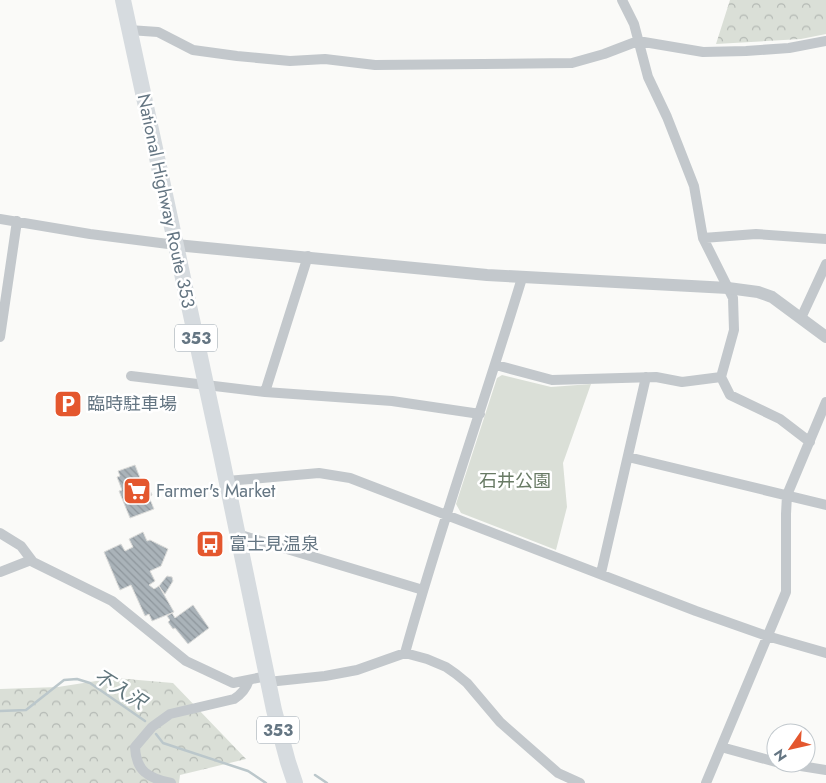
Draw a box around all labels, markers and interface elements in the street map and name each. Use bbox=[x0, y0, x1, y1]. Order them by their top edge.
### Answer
street label: National Highway Route 353 bbox=[131, 91, 201, 311]
road number: 353 bbox=[175, 324, 217, 352]
parking icon: 臨時駐車場 bbox=[53, 389, 83, 419]
place label: 臨時駐車場 bbox=[87, 391, 177, 417]
park label: 石井公園 bbox=[479, 468, 551, 494]
supermarket icon: Farmer's Market bbox=[122, 476, 152, 506]
place label: Farmer's Market bbox=[156, 478, 276, 504]
bus stop icon: 富士見温泉 bbox=[195, 529, 225, 559]
place label: 富士見温泉 bbox=[229, 531, 319, 557]
water label: 不入沢 bbox=[89, 662, 154, 717]
road number: 353 bbox=[257, 716, 299, 744]
north arrow bbox=[766, 723, 816, 773]
text: N bbox=[769, 745, 792, 765]

